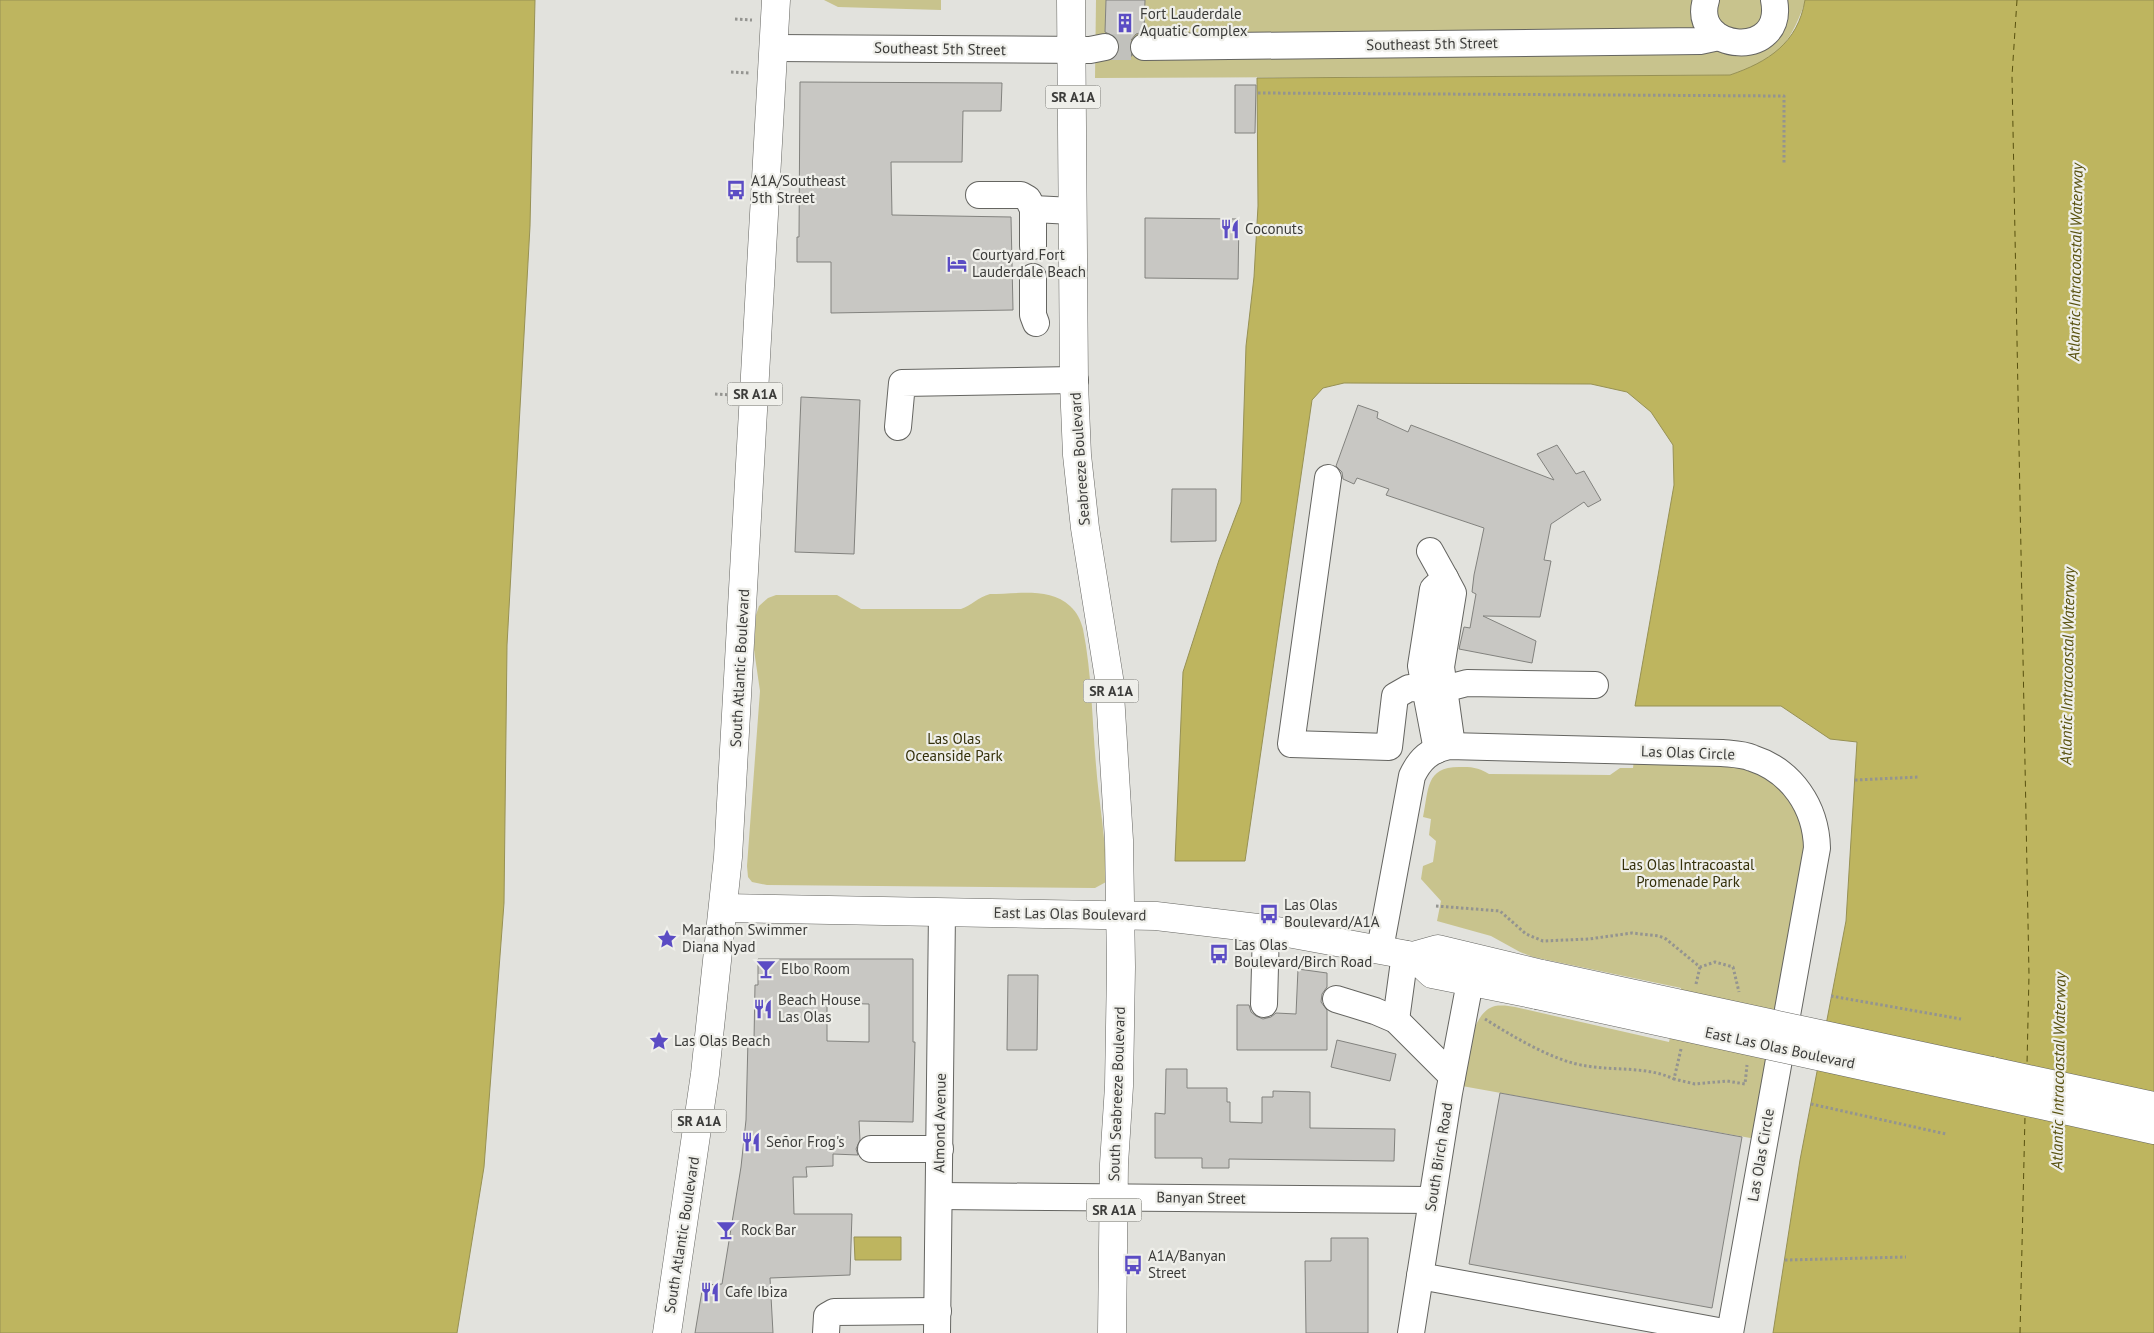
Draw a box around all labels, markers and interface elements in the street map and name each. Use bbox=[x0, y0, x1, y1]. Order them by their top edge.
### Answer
place label: Fort Lauderdale Aquatic Complex bbox=[1140, 4, 1248, 40]
building icon: Fort Lauderdale Aquatic Complex bbox=[1114, 12, 1136, 34]
street label: Southeast 5th Street bbox=[1366, 33, 1498, 54]
street label: Southeast 5th Street bbox=[874, 38, 1006, 59]
road number: SR A1A bbox=[1046, 85, 1100, 108]
water label: Atlantic Intracoastal Waterway bbox=[2063, 162, 2087, 362]
place label: A1A/Southeast 5th Street bbox=[751, 171, 846, 207]
bus stop icon: A1A/Southeast 5th Street bbox=[725, 179, 747, 201]
restaurant icon: Coconuts bbox=[1219, 218, 1241, 240]
place label: Coconuts bbox=[1245, 219, 1303, 238]
place label: Courtyard Fort Lauderdale Beach bbox=[972, 245, 1086, 281]
hotel icon: Courtyard Fort Lauderdale Beach bbox=[946, 253, 968, 275]
road number: SR A1A bbox=[728, 382, 782, 406]
street label: Seabreeze Boulevard bbox=[1065, 392, 1094, 526]
water label: Atlantic Intracoastal Waterway bbox=[2055, 566, 2079, 766]
street label: South Atlantic Boulevard bbox=[726, 588, 753, 748]
road number: SR A1A bbox=[1084, 679, 1138, 702]
park label: Las Olas Oceanside Park bbox=[905, 729, 1004, 765]
street label: Las Olas Circle bbox=[1641, 741, 1735, 764]
park label: Las Olas Intracoastal Promenade Park bbox=[1622, 855, 1755, 891]
place label: Las Olas Boulevard/A1A bbox=[1284, 895, 1380, 931]
street label: East Las Olas Boulevard bbox=[993, 903, 1147, 924]
bus stop icon: Las Olas Boulevard/A1A bbox=[1258, 903, 1280, 925]
place label: Marathon Swimmer Diana Nyad bbox=[682, 920, 807, 956]
place icon: Marathon Swimmer Diana Nyad bbox=[656, 928, 678, 950]
place label: Las Olas Boulevard/Birch Road bbox=[1234, 935, 1372, 971]
bus stop icon: Las Olas Boulevard/Birch Road bbox=[1208, 943, 1230, 965]
bar icon: Elbo Room bbox=[755, 958, 777, 980]
place label: Elbo Room bbox=[781, 959, 850, 978]
water label: Atlantic Intracoastal Waterway bbox=[2046, 971, 2070, 1171]
place label: Beach House Las Olas bbox=[778, 990, 861, 1026]
restaurant icon: Beach House Las Olas bbox=[752, 998, 774, 1020]
street label: South Seabreeze Boulevard bbox=[1104, 1006, 1129, 1182]
street label: East Las Olas Boulevard bbox=[1703, 1022, 1857, 1073]
place icon: Las Olas Beach bbox=[648, 1030, 670, 1052]
place label: Las Olas Beach bbox=[674, 1031, 770, 1050]
street label: Almond Avenue bbox=[929, 1073, 950, 1173]
street label: South Birch Road bbox=[1421, 1101, 1456, 1213]
street label: Las Olas Circle bbox=[1743, 1107, 1778, 1203]
road number: SR A1A bbox=[672, 1110, 726, 1132]
restaurant icon: Señor Frog's bbox=[740, 1131, 762, 1153]
place label: Señor Frog's bbox=[766, 1132, 845, 1151]
street label: South Atlantic Boulevard bbox=[660, 1155, 703, 1315]
street label: Banyan Street bbox=[1156, 1187, 1246, 1208]
road number: SR A1A bbox=[1086, 1198, 1142, 1222]
bar icon: Rock Bar bbox=[715, 1219, 737, 1241]
place label: Rock Bar bbox=[741, 1220, 796, 1239]
place label: A1A/Banyan Street bbox=[1148, 1246, 1226, 1282]
bus stop icon: A1A/Banyan Street bbox=[1122, 1254, 1144, 1276]
restaurant icon: Cafe Ibiza bbox=[699, 1281, 721, 1303]
place label: Cafe Ibiza bbox=[725, 1282, 788, 1301]

